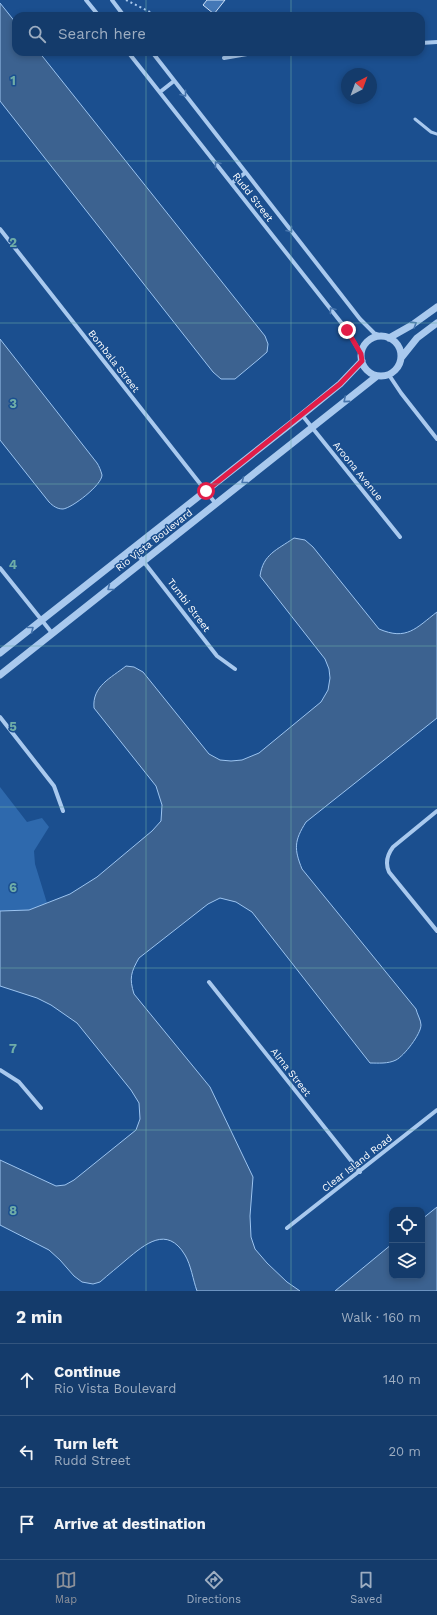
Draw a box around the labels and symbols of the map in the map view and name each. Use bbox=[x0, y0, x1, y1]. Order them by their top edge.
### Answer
north arrow bbox=[341, 68, 377, 104]
text: 1 bbox=[10, 73, 16, 88]
one-way arrow bbox=[180, 89, 187, 96]
one-way arrow bbox=[215, 161, 222, 169]
street label: Rudd Street bbox=[231, 170, 276, 224]
one-way arrow bbox=[285, 225, 292, 232]
text: 2 bbox=[9, 235, 17, 250]
one-way arrow bbox=[329, 308, 336, 315]
route end bbox=[338, 321, 356, 339]
one-way arrow bbox=[410, 321, 417, 329]
street label: Bombala Street bbox=[86, 328, 142, 395]
text: 3 bbox=[9, 396, 17, 411]
one-way arrow bbox=[344, 396, 351, 403]
street label: Aroona Avenue bbox=[331, 439, 385, 503]
one-way arrow bbox=[242, 476, 249, 483]
route start bbox=[197, 482, 215, 500]
street label: Rio Vista Boulevard bbox=[114, 507, 194, 573]
text: 4 bbox=[9, 557, 18, 572]
street label: Tumbi Street bbox=[165, 576, 213, 634]
one-way arrow bbox=[107, 583, 114, 590]
one-way arrow bbox=[26, 627, 33, 634]
text: 5 bbox=[9, 719, 17, 734]
text: 6 bbox=[9, 880, 17, 895]
text: 7 bbox=[9, 1041, 17, 1056]
street label: Alma Street bbox=[269, 1046, 314, 1099]
street label: Clear Island Road bbox=[320, 1132, 394, 1194]
text: 8 bbox=[9, 1203, 17, 1218]

